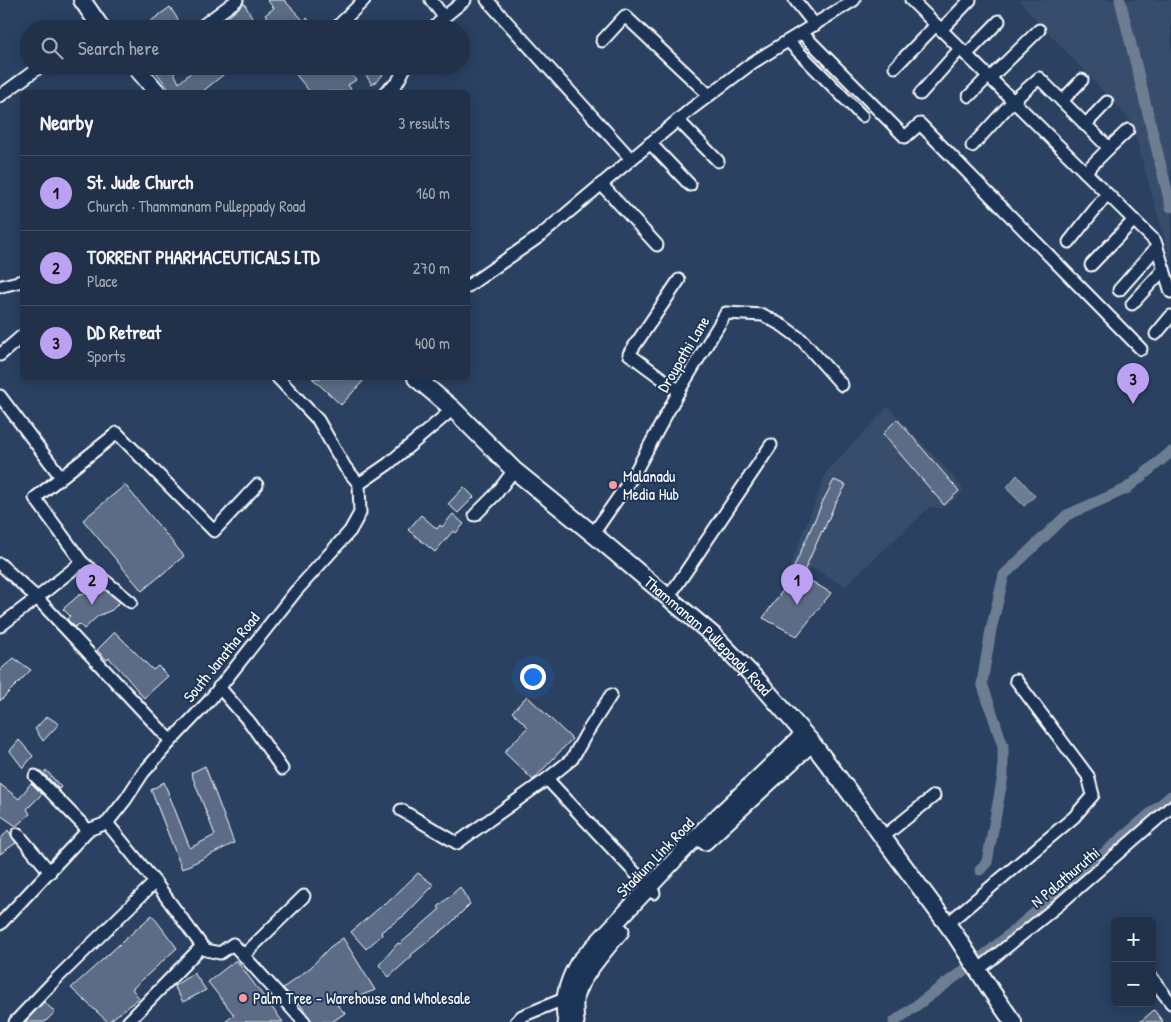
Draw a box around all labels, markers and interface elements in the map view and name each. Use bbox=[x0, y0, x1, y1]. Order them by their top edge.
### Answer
search box bbox=[20, 20, 470, 75]
icon: search bbox=[38, 34, 66, 62]
text: Search here bbox=[78, 35, 159, 61]
text: Nearby bbox=[40, 108, 93, 137]
text: 3 results bbox=[398, 112, 450, 134]
text: St. Jude Church bbox=[87, 169, 193, 195]
text: 1 bbox=[53, 182, 59, 204]
text: 160 m bbox=[416, 182, 450, 204]
text: Church · Thammanam Pulleppady Road bbox=[87, 195, 305, 217]
text: TORRENT PHARMACEUTICALS LTD bbox=[87, 244, 319, 270]
text: 2 bbox=[52, 257, 60, 279]
text: 270 m bbox=[413, 257, 450, 279]
text: Place bbox=[87, 270, 118, 292]
street label: Droupathi Lane bbox=[652, 311, 715, 396]
text: DD Retreat bbox=[87, 319, 161, 345]
text: 3 bbox=[52, 332, 60, 354]
text: 400 m bbox=[415, 332, 450, 354]
text: Sports bbox=[87, 345, 125, 367]
pin: 3 bbox=[1117, 363, 1149, 404]
place label: Malanadu Media Hub bbox=[623, 465, 679, 505]
marker: Malanadu Media Hub bbox=[607, 479, 619, 491]
pin: 2 bbox=[76, 564, 108, 605]
pin: 1 bbox=[781, 564, 813, 605]
street label: Thammanam Pulleppady Road bbox=[640, 571, 777, 700]
street label: South Janatha Road bbox=[178, 607, 264, 707]
your location bbox=[520, 664, 546, 690]
street label: Stadium Link Road bbox=[611, 812, 699, 902]
street label: N Palathuruthi bbox=[1026, 842, 1104, 912]
map controls bbox=[1111, 917, 1156, 1007]
button: + bbox=[1111, 917, 1156, 962]
button: − bbox=[1111, 962, 1156, 1007]
place label: Palm Tree - Warehouse and Wholesale bbox=[253, 987, 471, 1009]
marker: Palm Tree - Warehouse and Wholesale bbox=[237, 992, 249, 1004]

